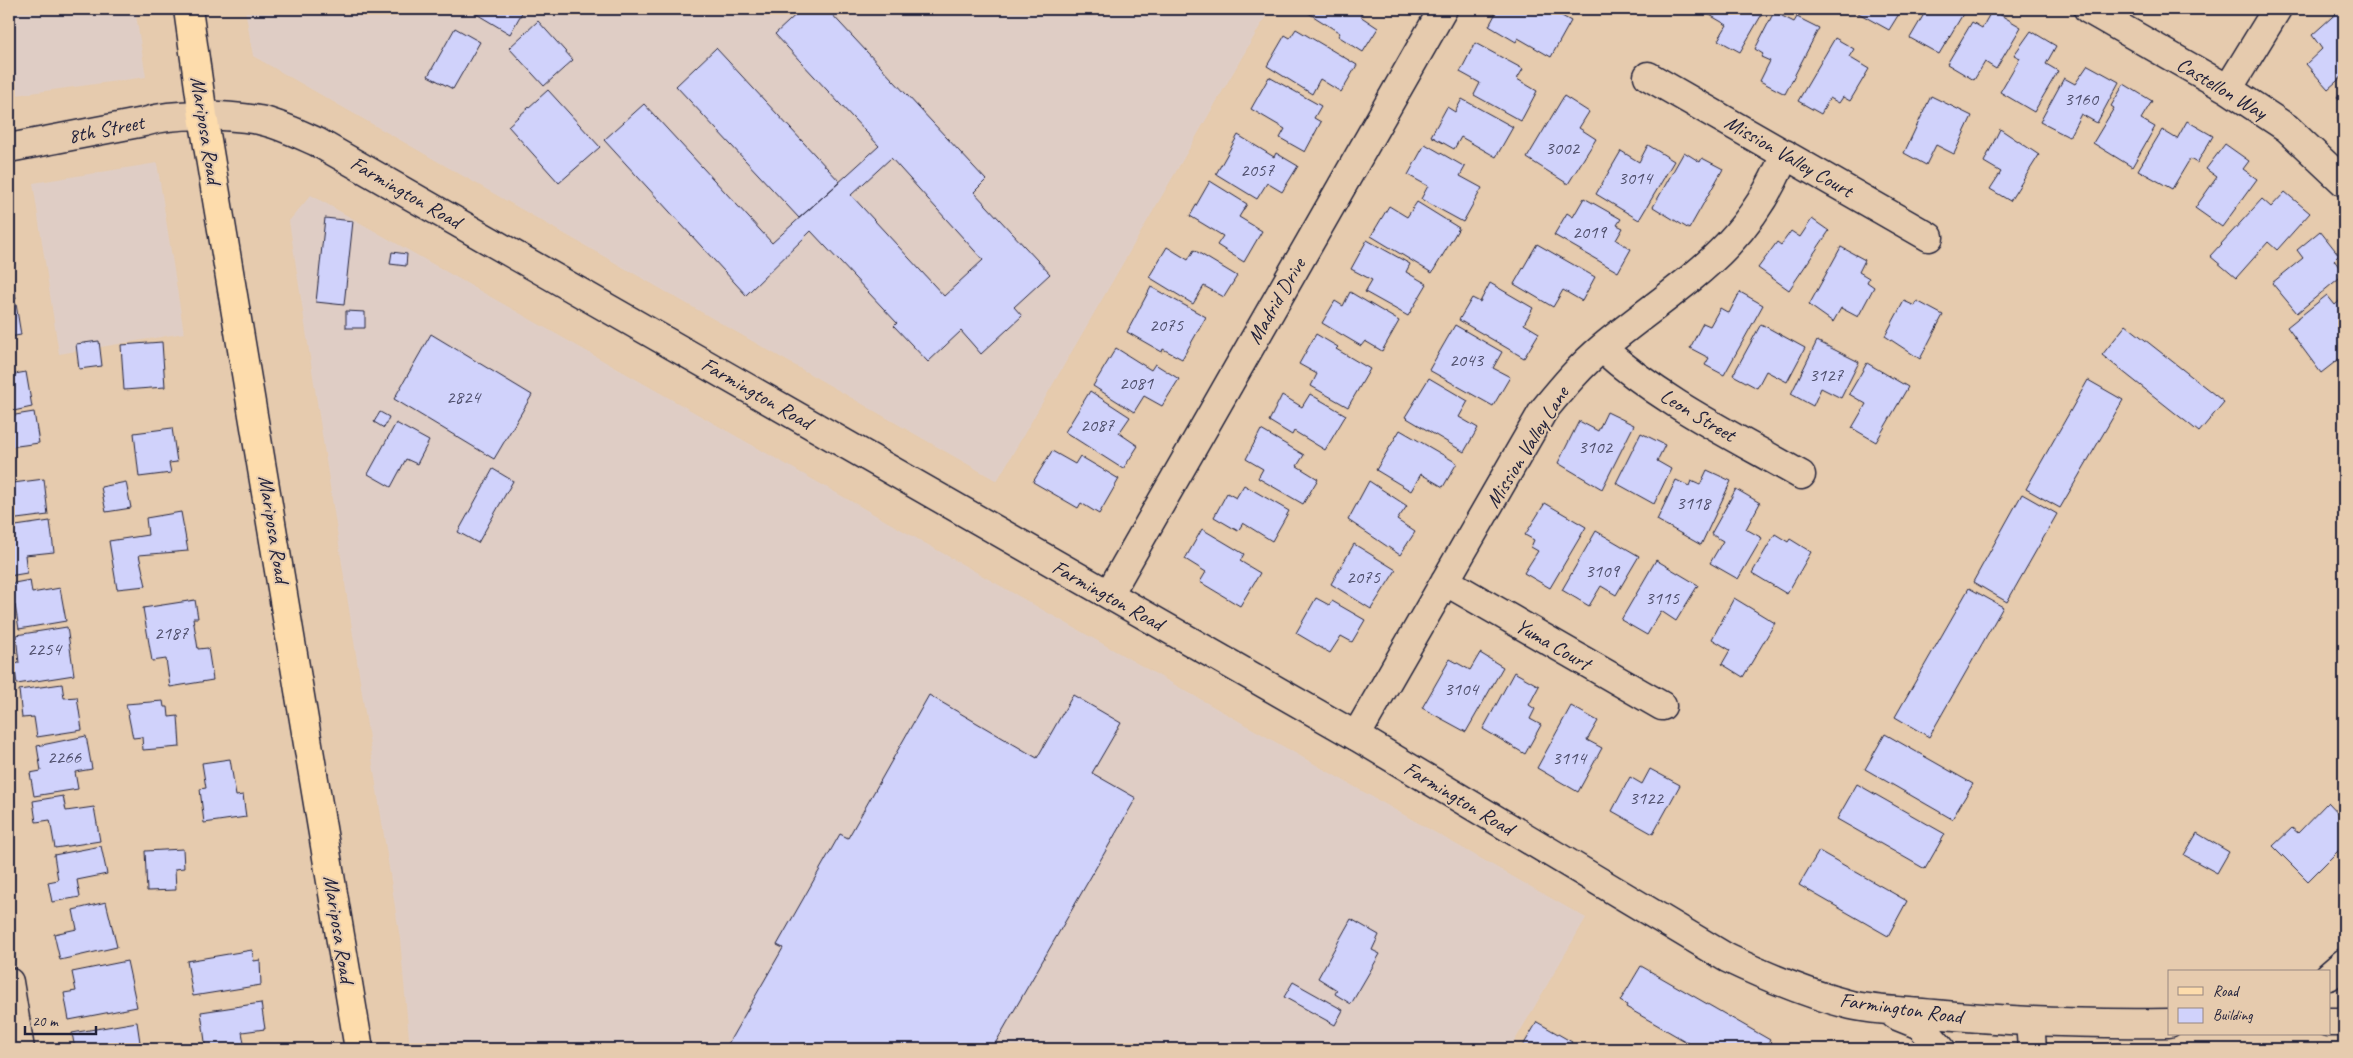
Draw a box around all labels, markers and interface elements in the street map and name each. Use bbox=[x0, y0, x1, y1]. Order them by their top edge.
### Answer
street label: Castellon Way bbox=[2172, 51, 2273, 126]
street label: Mariposa Road bbox=[185, 75, 228, 189]
house number: 3160 bbox=[2064, 87, 2100, 111]
street label: 8th Street bbox=[66, 109, 148, 149]
street label: Mission Valley Court bbox=[1720, 109, 1859, 204]
house number: 3002 bbox=[1545, 136, 1581, 160]
street label: Farmington Road bbox=[346, 150, 469, 236]
house number: 2057 bbox=[1240, 158, 1276, 182]
house number: 3014 bbox=[1618, 166, 1655, 190]
house number: 2019 bbox=[1572, 220, 1608, 244]
street label: Madrid Drive bbox=[1241, 251, 1312, 349]
house number: 2075 bbox=[1149, 313, 1185, 337]
house number: 2043 bbox=[1449, 348, 1485, 372]
street label: Farmington Road bbox=[697, 351, 820, 437]
house number: 3127 bbox=[1809, 363, 1845, 387]
house number: 2081 bbox=[1119, 371, 1155, 395]
street label: Mission Valley Lane bbox=[1479, 380, 1576, 512]
street label: Leon Street bbox=[1656, 382, 1742, 449]
house number: 2824 bbox=[446, 385, 483, 409]
house number: 2087 bbox=[1080, 413, 1116, 437]
house number: 3102 bbox=[1578, 435, 1614, 459]
street label: Mariposa Road bbox=[253, 474, 296, 588]
house number: 3118 bbox=[1676, 491, 1713, 515]
street label: Farmington Road bbox=[1048, 554, 1172, 638]
house number: 3109 bbox=[1585, 559, 1621, 583]
house number: 2075 bbox=[1346, 565, 1382, 589]
house number: 3115 bbox=[1645, 586, 1681, 610]
street label: Yuma Court bbox=[1511, 612, 1598, 677]
house number: 2187 bbox=[154, 621, 190, 645]
house number: 2254 bbox=[27, 637, 64, 661]
house number: 3104 bbox=[1444, 677, 1481, 701]
house number: 2266 bbox=[47, 745, 83, 769]
house number: 3114 bbox=[1552, 746, 1589, 770]
street label: Farmington Road bbox=[1399, 755, 1522, 843]
house number: 3122 bbox=[1629, 786, 1665, 810]
street label: Mariposa Road bbox=[318, 874, 361, 988]
legend bbox=[2168, 970, 2330, 1036]
text: Road bbox=[2213, 982, 2240, 1001]
street label: Farmington Road bbox=[1838, 987, 1968, 1030]
scale bar bbox=[25, 1003, 96, 1035]
text: Building bbox=[2213, 1006, 2253, 1025]
text: 20 m bbox=[32, 1012, 59, 1031]

